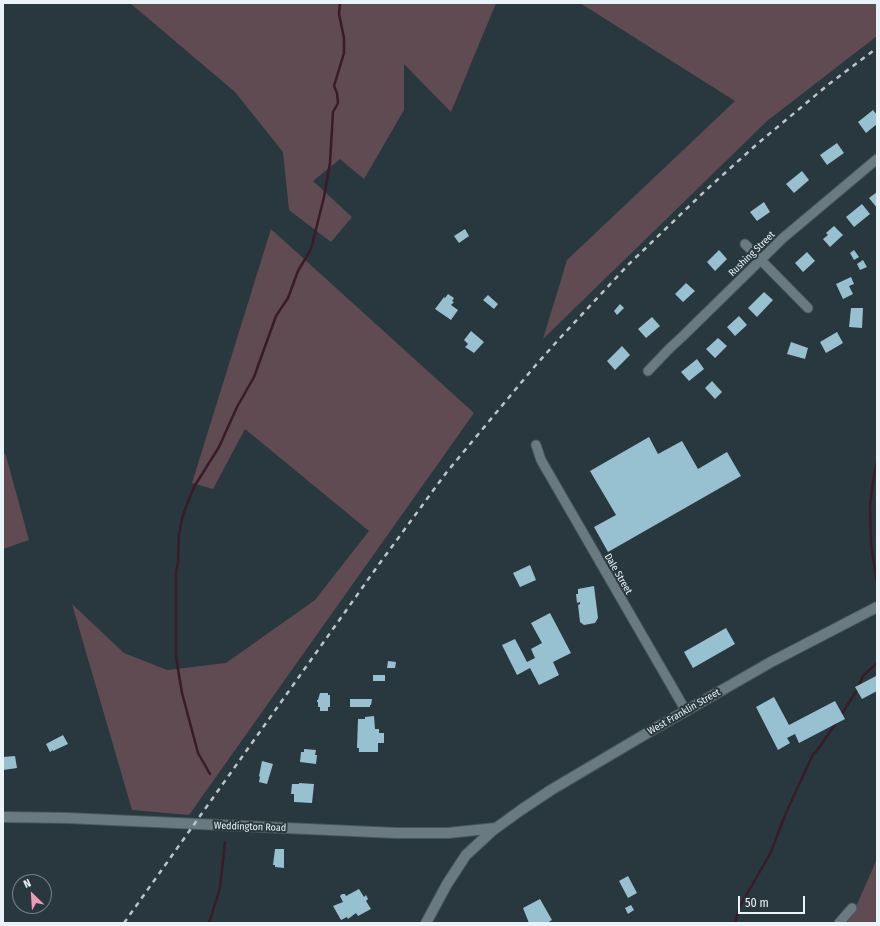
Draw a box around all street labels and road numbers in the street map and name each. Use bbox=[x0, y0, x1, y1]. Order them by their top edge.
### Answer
street label: Rushing Street bbox=[726, 229, 778, 279]
street label: Dale Street bbox=[602, 552, 634, 596]
street label: West Franklin Street bbox=[646, 686, 722, 738]
street label: Weddington Road bbox=[214, 820, 286, 834]

